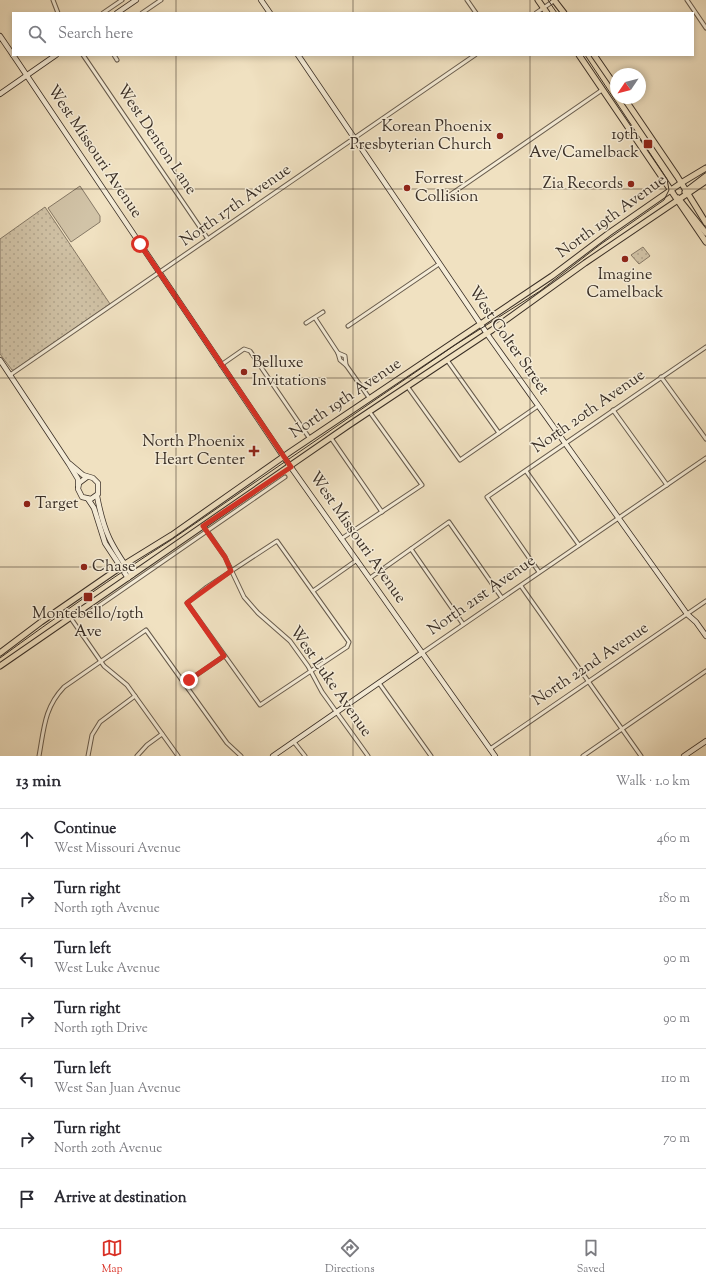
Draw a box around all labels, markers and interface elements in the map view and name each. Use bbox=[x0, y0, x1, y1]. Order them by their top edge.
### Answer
search box bbox=[12, 12, 694, 56]
icon: search bbox=[26, 23, 48, 45]
text: Search here bbox=[58, 24, 133, 45]
north arrow bbox=[610, 68, 646, 104]
street label: West Denton Lane bbox=[110, 80, 202, 200]
street label: West Missouri Avenue bbox=[41, 81, 147, 223]
place label: Korean Phoenix Presbyterian Church bbox=[350, 116, 493, 157]
place label: 19th Ave/Camelback bbox=[529, 124, 640, 165]
marker: Korean Phoenix Presbyterian Church bbox=[495, 131, 505, 141]
marker: 19th Ave/Camelback bbox=[642, 138, 654, 150]
street label: North 17th Avenue bbox=[176, 159, 296, 253]
place label: Forrest Collision bbox=[415, 168, 479, 209]
street label: North 19th Avenue bbox=[553, 169, 671, 265]
place label: Zia Records bbox=[543, 173, 623, 196]
marker: Zia Records bbox=[626, 179, 636, 189]
marker: Forrest Collision bbox=[402, 183, 412, 193]
route start bbox=[131, 235, 149, 253]
marker: Imagine Camelback bbox=[620, 254, 630, 264]
place label: Imagine Camelback bbox=[587, 264, 664, 305]
street label: West Colter Street bbox=[462, 282, 554, 400]
place label: Belluxe Invitations bbox=[252, 352, 326, 393]
street label: North 19th Avenue bbox=[286, 353, 406, 445]
street label: North 20th Avenue bbox=[528, 364, 650, 460]
marker: Belluxe Invitations bbox=[239, 367, 249, 377]
place label: North Phoenix Heart Center bbox=[142, 431, 245, 472]
marker: North Phoenix Heart Center bbox=[248, 445, 260, 457]
street label: West Missouri Avenue bbox=[303, 467, 411, 609]
place label: Target bbox=[35, 493, 79, 516]
marker: Target bbox=[22, 499, 32, 509]
street label: North 21st Avenue bbox=[423, 550, 541, 642]
place label: Chase bbox=[92, 556, 135, 579]
marker: Chase bbox=[79, 562, 89, 572]
marker: Montebello/19th Ave bbox=[82, 591, 94, 603]
place label: Montebello/19th Ave bbox=[32, 603, 145, 644]
street label: North 22nd Avenue bbox=[528, 618, 654, 712]
street label: West Luke Avenue bbox=[283, 622, 377, 742]
route end bbox=[180, 671, 198, 689]
text: 13 min bbox=[16, 770, 61, 794]
text: Walk · 1.0 km bbox=[616, 773, 690, 791]
text: Continue bbox=[54, 819, 116, 840]
icon: ahead bbox=[16, 828, 38, 850]
text: 460 m bbox=[657, 830, 690, 848]
text: West Missouri Avenue bbox=[54, 840, 181, 858]
text: Turn right bbox=[54, 879, 120, 900]
icon: right bbox=[16, 888, 38, 910]
text: 180 m bbox=[659, 890, 690, 908]
text: North 19th Avenue bbox=[54, 900, 160, 918]
text: Turn left bbox=[54, 939, 111, 960]
icon: left bbox=[16, 948, 38, 970]
text: 90 m bbox=[663, 950, 690, 968]
text: West Luke Avenue bbox=[54, 960, 160, 978]
text: Turn right bbox=[54, 999, 120, 1020]
icon: right bbox=[16, 1008, 38, 1030]
text: 90 m bbox=[663, 1010, 690, 1028]
text: North 19th Drive bbox=[54, 1020, 148, 1038]
text: Turn left bbox=[54, 1059, 111, 1080]
icon: left bbox=[16, 1068, 38, 1090]
text: 110 m bbox=[661, 1070, 690, 1088]
text: West San Juan Avenue bbox=[54, 1080, 181, 1098]
text: Turn right bbox=[54, 1119, 120, 1140]
icon: right bbox=[16, 1128, 38, 1150]
text: 70 m bbox=[663, 1130, 690, 1148]
text: North 20th Avenue bbox=[54, 1140, 162, 1158]
icon: arrive bbox=[16, 1188, 38, 1210]
text: Arrive at destination bbox=[54, 1188, 187, 1209]
tab: Map bbox=[101, 1237, 123, 1277]
tab: Directions bbox=[325, 1237, 375, 1277]
tab: Saved bbox=[577, 1237, 605, 1277]

